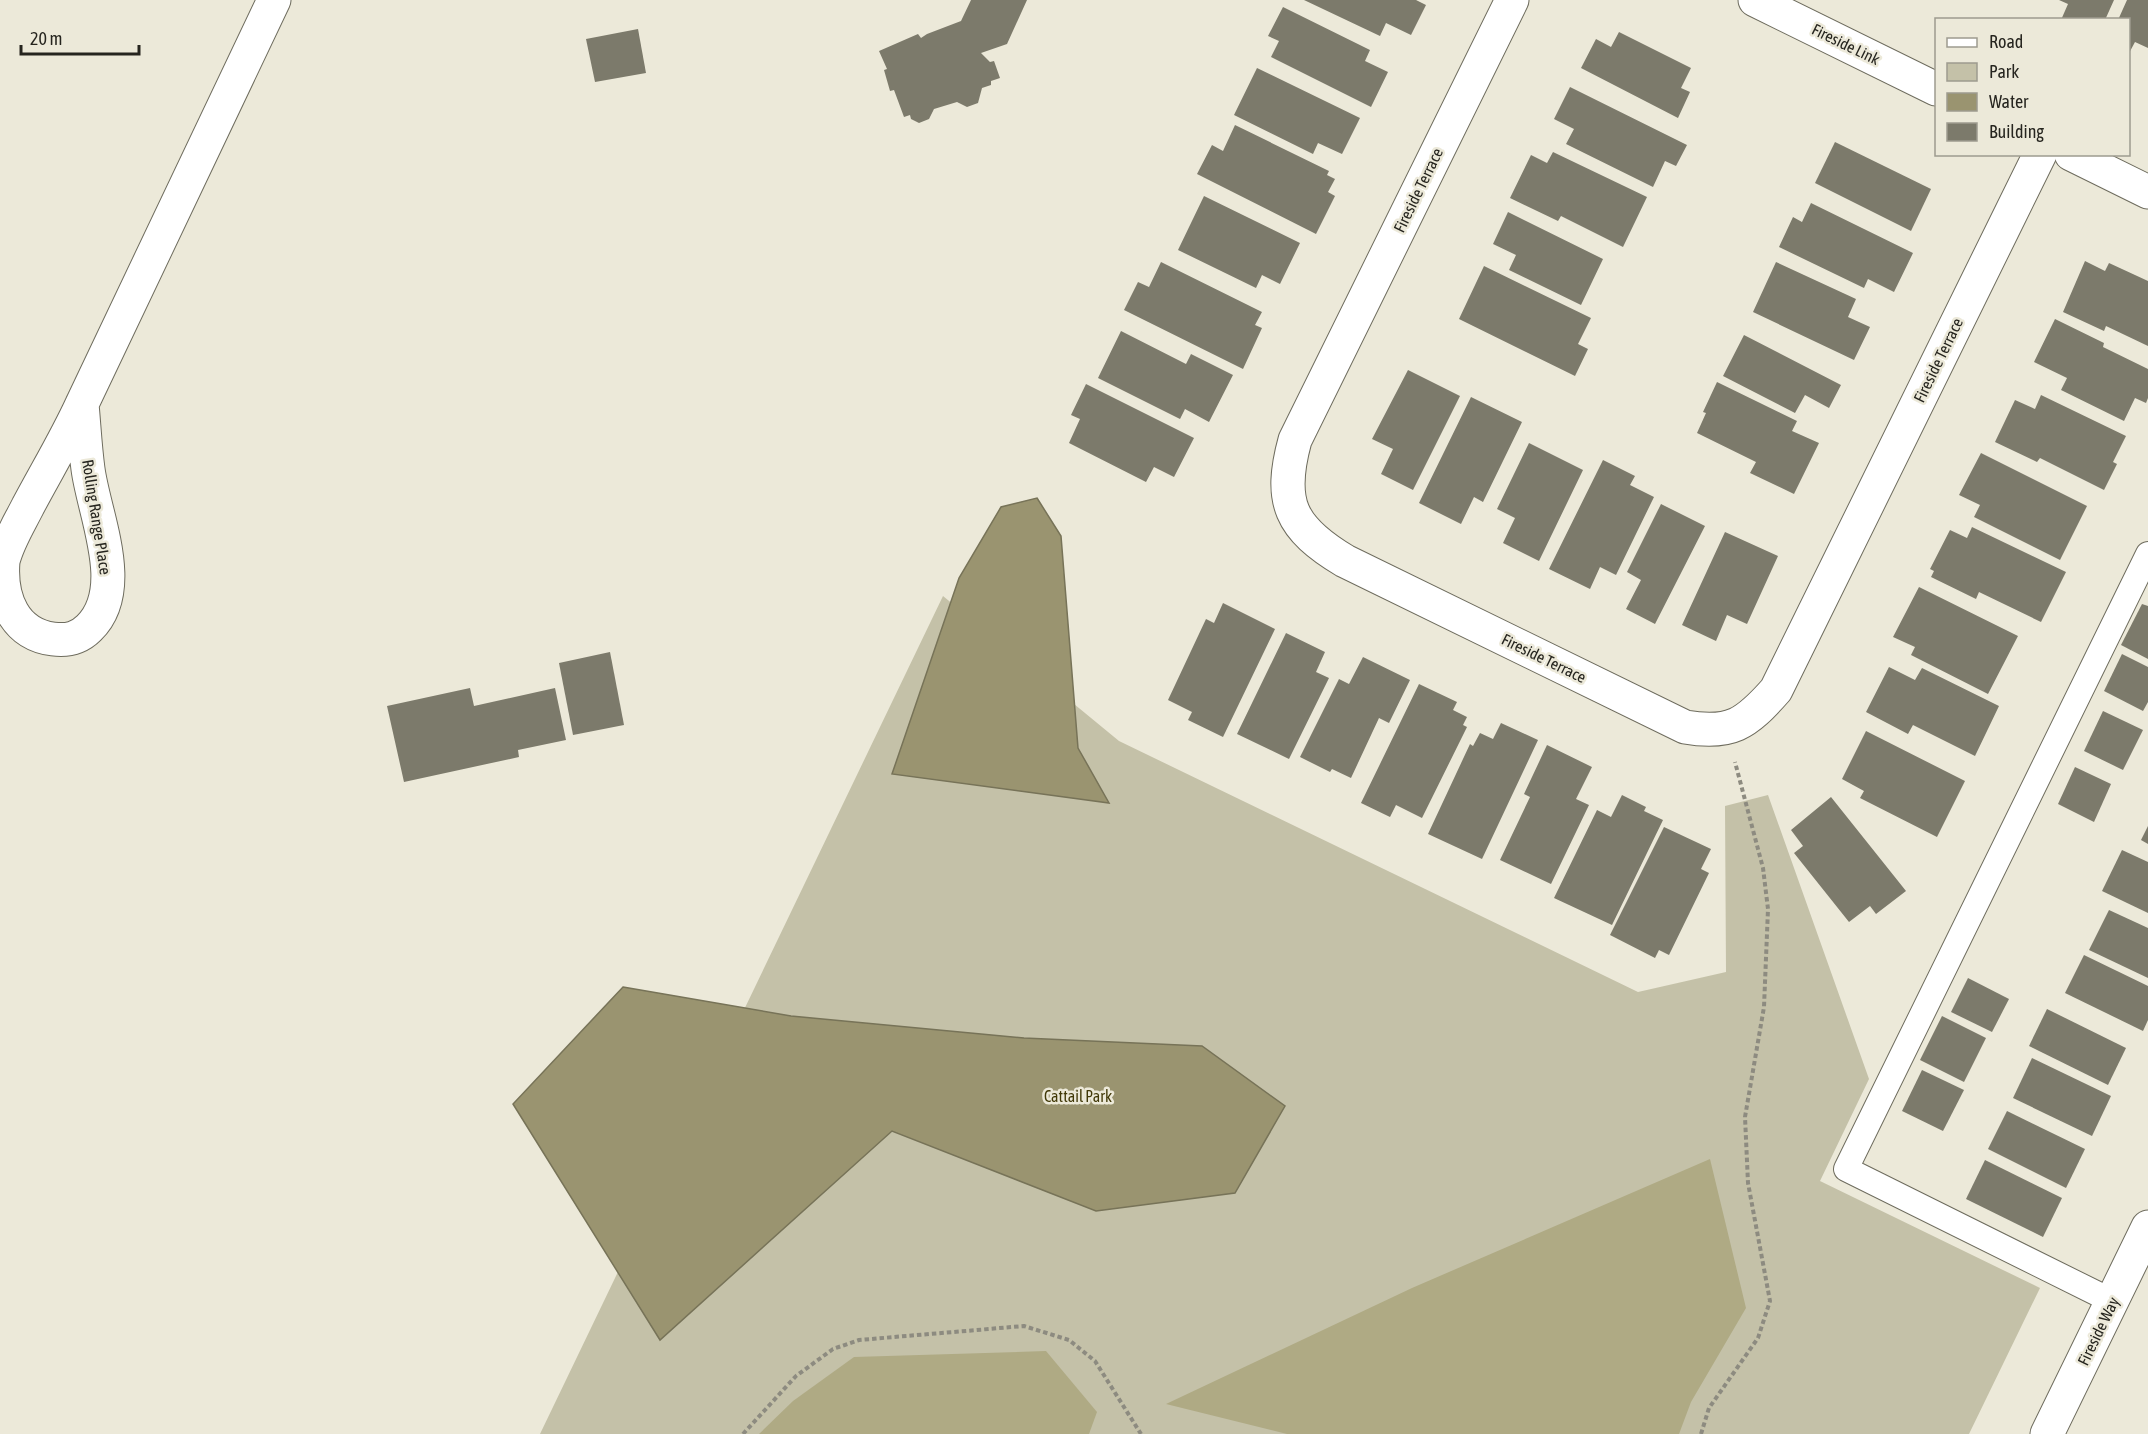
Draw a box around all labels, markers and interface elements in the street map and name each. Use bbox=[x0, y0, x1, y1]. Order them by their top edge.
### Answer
scale bar bbox=[21, 18, 140, 56]
legend bbox=[1935, 18, 2130, 156]
street label: Fireside Link bbox=[1809, 20, 1883, 68]
text: 20 m bbox=[30, 28, 62, 49]
text: Road bbox=[1989, 31, 2023, 52]
text: Park bbox=[1989, 61, 2019, 82]
text: Water bbox=[1989, 91, 2029, 112]
text: Building bbox=[1989, 121, 2044, 142]
street label: Fireside Terrace bbox=[1390, 145, 1446, 235]
street label: Fireside Terrace bbox=[1910, 315, 1966, 405]
street label: Rolling Range Place bbox=[78, 458, 115, 576]
street label: Fireside Terrace bbox=[1499, 630, 1589, 686]
park label: Cattail Park bbox=[1044, 1087, 1112, 1105]
street label: Fireside Way bbox=[2074, 1294, 2123, 1368]

